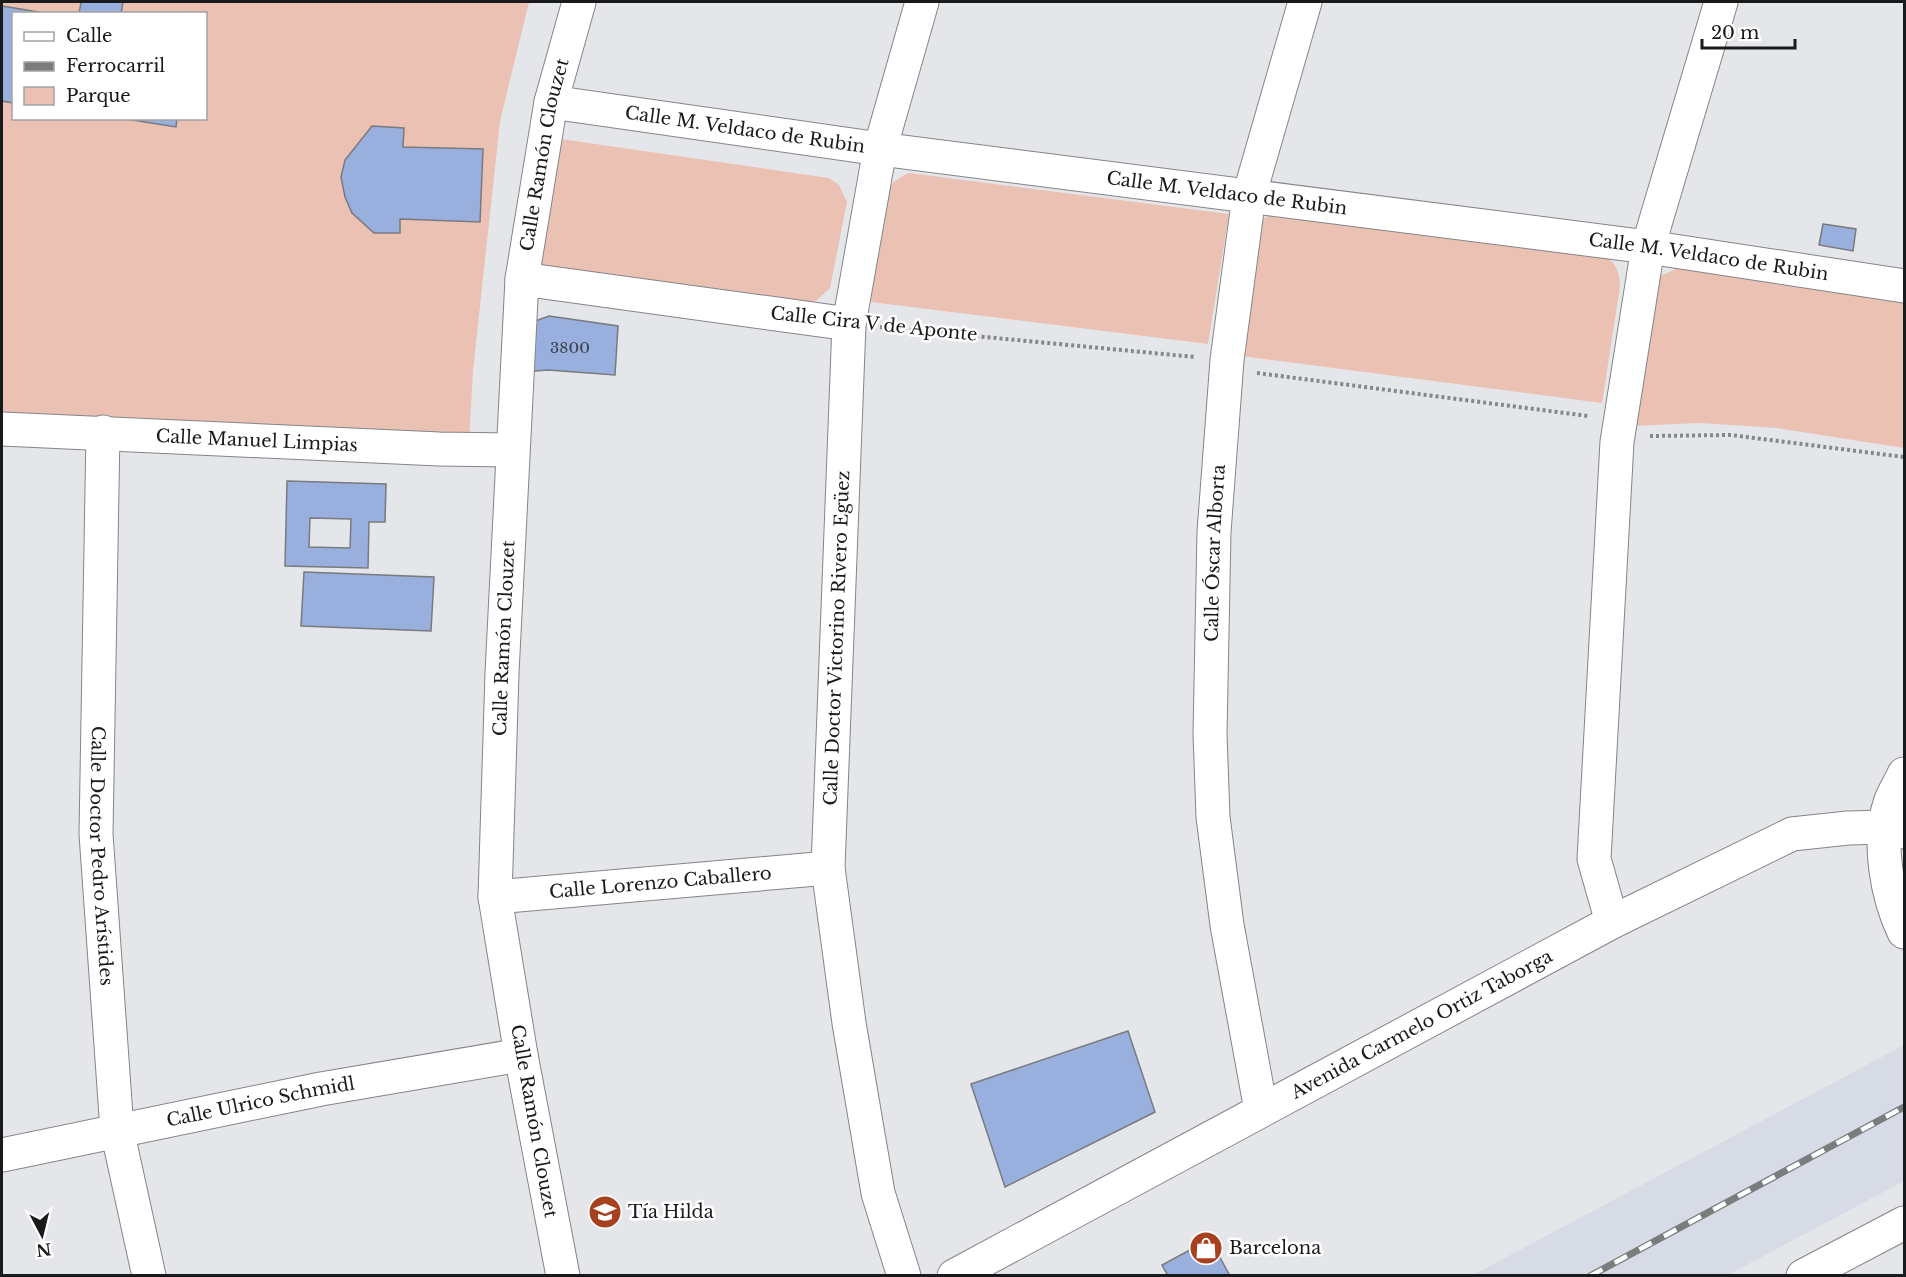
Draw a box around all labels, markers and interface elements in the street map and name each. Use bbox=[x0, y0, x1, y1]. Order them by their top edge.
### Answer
legend bbox=[12, 12, 207, 120]
scale bar bbox=[1702, 12, 1795, 50]
text: 20 m bbox=[1711, 22, 1759, 44]
text: Calle bbox=[66, 25, 112, 47]
text: Ferrocarril bbox=[66, 55, 165, 77]
street label: Calle Ramón Clouzet bbox=[516, 56, 574, 253]
text: Parque bbox=[66, 85, 131, 107]
street label: Calle M. Veldaco de Rubin bbox=[624, 102, 867, 158]
street label: Calle M. Veldaco de Rubin bbox=[1105, 167, 1348, 220]
street label: Calle M. Veldaco de Rubin bbox=[1587, 229, 1830, 285]
street label: Calle Cira V de Aponte bbox=[770, 302, 978, 346]
house number: 3800 bbox=[550, 338, 590, 357]
street label: Calle Manuel Limpias bbox=[155, 425, 358, 456]
street label: Calle Óscar Alborta bbox=[1201, 464, 1230, 642]
street label: Calle Doctor Victorino Rivero Egüez bbox=[819, 470, 854, 806]
street label: Calle Ramón Clouzet bbox=[489, 540, 520, 736]
street label: Calle Doctor Pedro Arístides bbox=[85, 726, 118, 986]
street label: Calle Lorenzo Caballero bbox=[548, 862, 772, 903]
street label: Avenida Carmelo Ortiz Taborga bbox=[1286, 945, 1556, 1104]
street label: Calle Ramón Clouzet bbox=[506, 1023, 562, 1219]
street label: Calle Ulrico Schmidl bbox=[165, 1072, 356, 1132]
school or university icon: Tía Hilda bbox=[587, 1194, 623, 1230]
place label: Tía Hilda bbox=[628, 1201, 714, 1223]
north arrow bbox=[12, 1205, 72, 1265]
shop icon: Barcelona bbox=[1188, 1230, 1224, 1266]
place label: Barcelona bbox=[1229, 1237, 1321, 1259]
text: N bbox=[35, 1239, 53, 1261]

